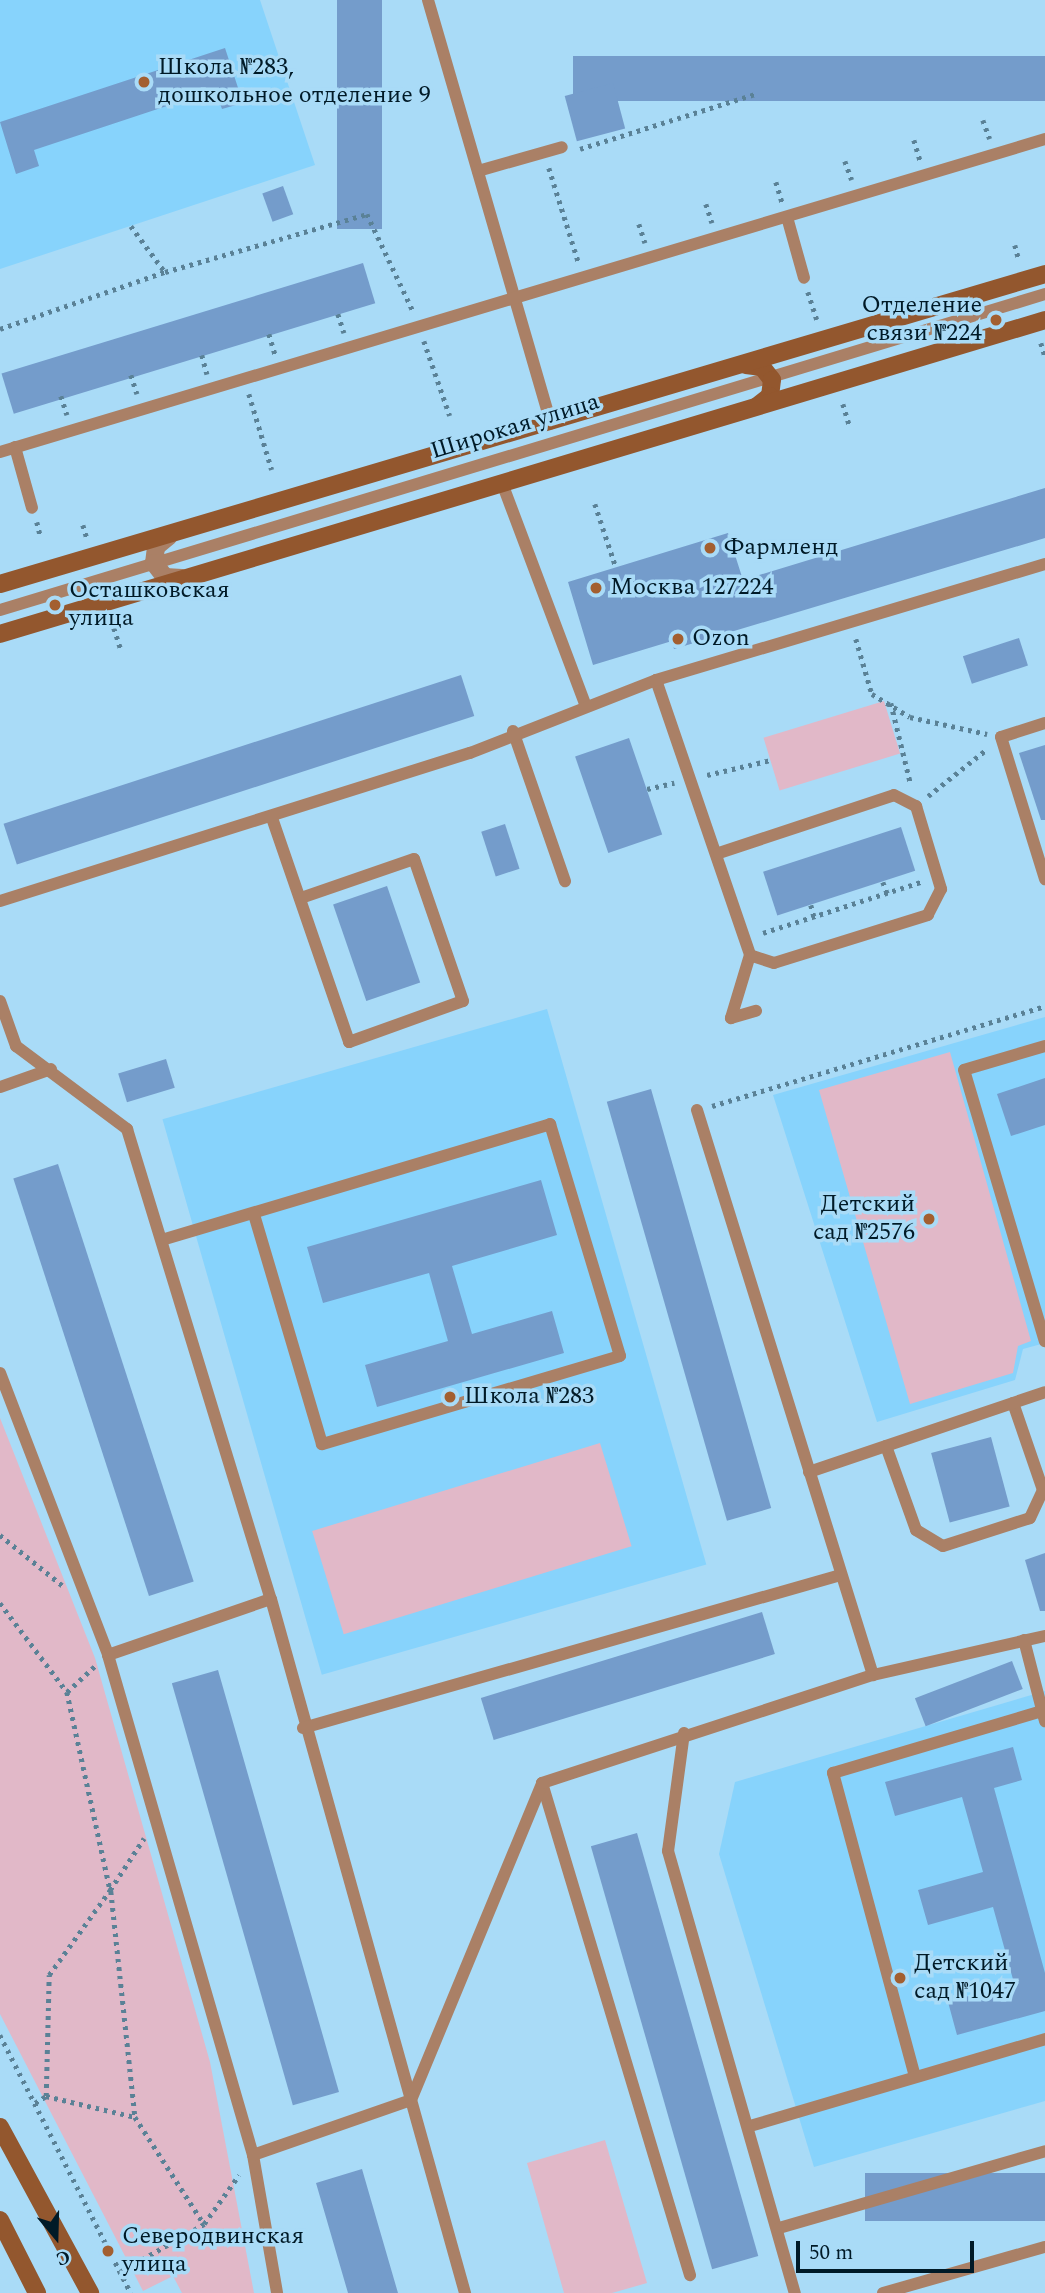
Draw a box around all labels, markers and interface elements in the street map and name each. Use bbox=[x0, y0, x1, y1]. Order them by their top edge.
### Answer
place label: Школа №283, дошкольное отделение 9 bbox=[158, 54, 431, 110]
marker: Школа №283, дошкольное отделение 9 bbox=[136, 74, 152, 90]
place label: Отделение связи №224 bbox=[862, 292, 982, 348]
marker: Отделение связи №224 bbox=[988, 312, 1004, 328]
street label: Широкая улица bbox=[427, 388, 603, 466]
place label: Фармленд bbox=[724, 534, 838, 562]
marker: Фармленд bbox=[702, 540, 718, 556]
place label: Москва 127224 bbox=[610, 574, 773, 602]
place label: Осташковская улица bbox=[69, 577, 230, 633]
marker: Москва 127224 bbox=[588, 580, 604, 596]
marker: Осташковская улица bbox=[47, 597, 63, 613]
place label: Ozon bbox=[692, 625, 750, 653]
marker: Ozon bbox=[670, 631, 686, 647]
place label: Детский сад №2576 bbox=[813, 1191, 915, 1247]
marker: Детский сад №2576 bbox=[921, 1211, 937, 1227]
place label: Школа №283 bbox=[464, 1383, 594, 1411]
marker: Школа №283 bbox=[442, 1389, 458, 1405]
place label: Детский сад №1047 bbox=[914, 1950, 1016, 2006]
marker: Детский сад №1047 bbox=[892, 1970, 908, 1986]
north arrow bbox=[21, 2202, 91, 2272]
place label: Северодвинская улица bbox=[122, 2223, 304, 2279]
scale bar bbox=[800, 2226, 978, 2270]
text: 50 m bbox=[809, 2237, 853, 2269]
text: С bbox=[52, 2241, 74, 2273]
marker: Северодвинская улица bbox=[100, 2243, 116, 2259]

